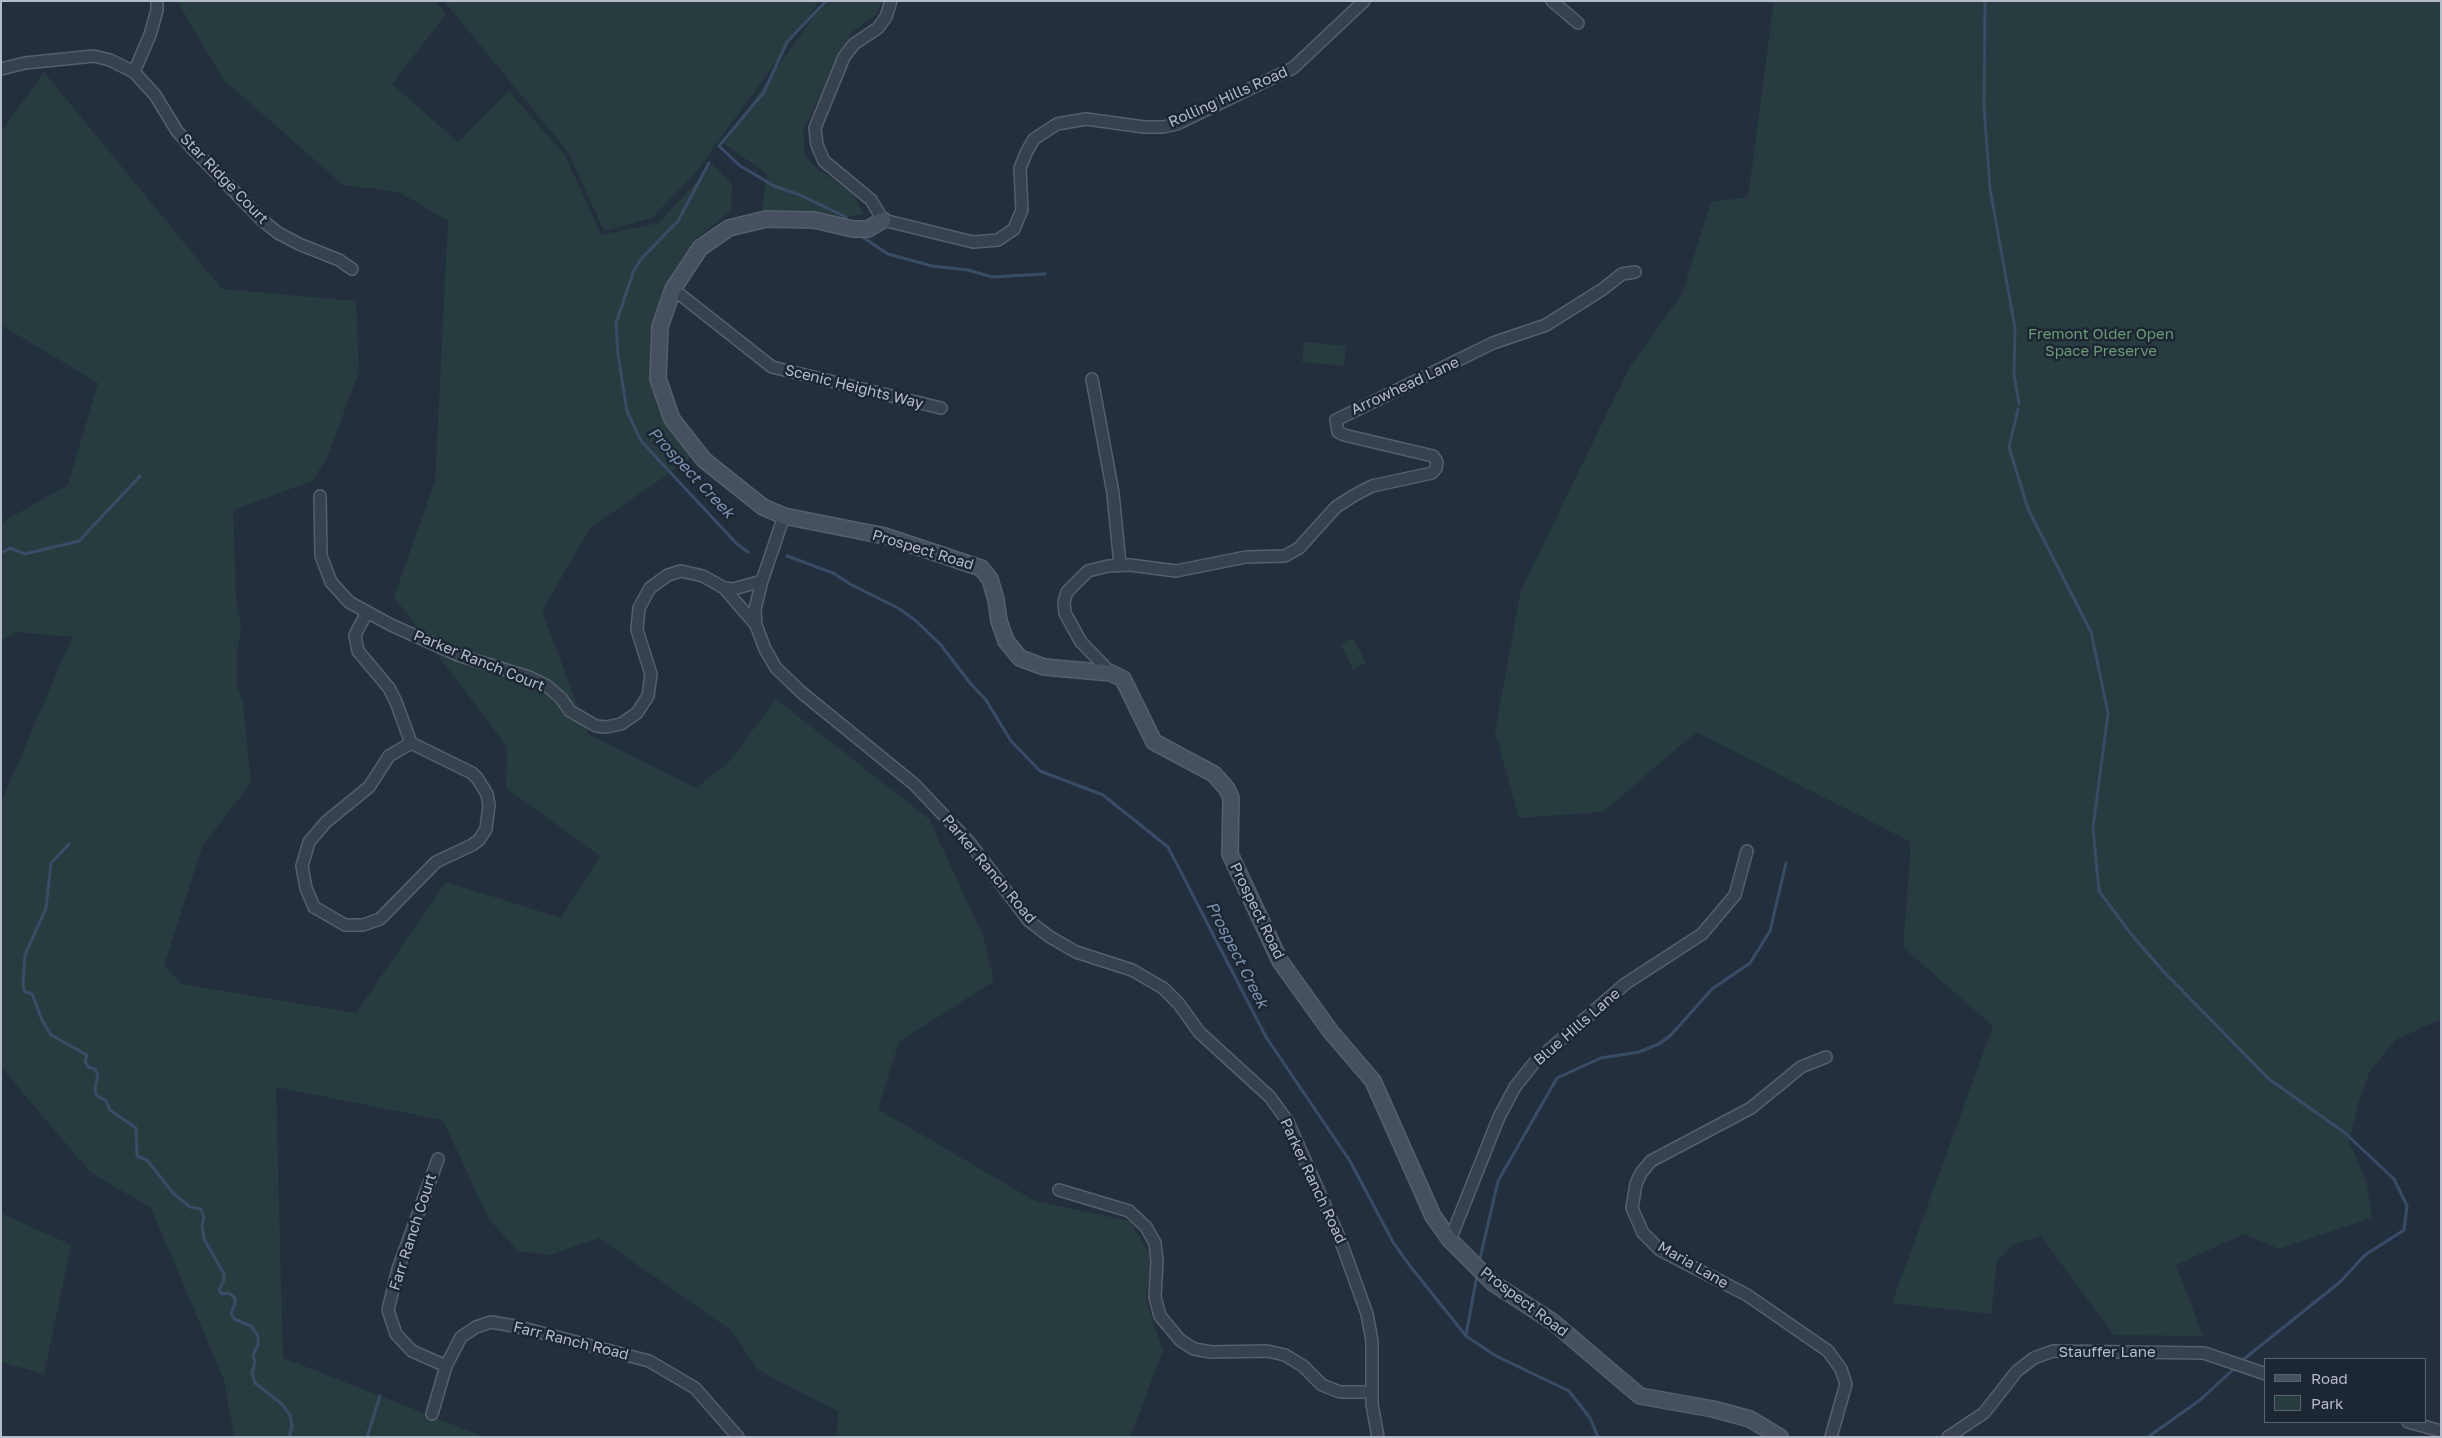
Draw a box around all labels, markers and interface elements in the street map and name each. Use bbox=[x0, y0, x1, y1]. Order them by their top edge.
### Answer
street label: Rolling Hills Road bbox=[1166, 63, 1290, 131]
street label: Star Ridge Court bbox=[176, 130, 272, 228]
park label: Fremont Older Open Space Preserve bbox=[2028, 325, 2174, 360]
street label: Arrowhead Lane bbox=[1348, 353, 1462, 419]
street label: Scenic Heights Way bbox=[783, 361, 925, 413]
water label: Prospect Creek bbox=[644, 424, 738, 522]
street label: Prospect Road bbox=[870, 526, 976, 574]
street label: Parker Ranch Court bbox=[411, 626, 547, 696]
street label: Parker Ranch Road bbox=[938, 811, 1040, 927]
street label: Prospect Road bbox=[1226, 860, 1288, 962]
water label: Prospect Creek bbox=[1202, 898, 1272, 1012]
street label: Blue Hills Lane bbox=[1530, 985, 1624, 1069]
street label: Parker Ranch Road bbox=[1276, 1116, 1350, 1246]
street label: Farr Ranch Court bbox=[386, 1171, 440, 1293]
street label: Maria Lane bbox=[1654, 1238, 1732, 1292]
street label: Prospect Road bbox=[1477, 1263, 1571, 1341]
street label: Farr Ranch Road bbox=[511, 1318, 631, 1364]
street label: Stauffer Lane bbox=[2058, 1343, 2156, 1361]
legend bbox=[2264, 1358, 2427, 1423]
text: Road bbox=[2311, 1369, 2348, 1387]
text: Park bbox=[2311, 1394, 2343, 1412]

